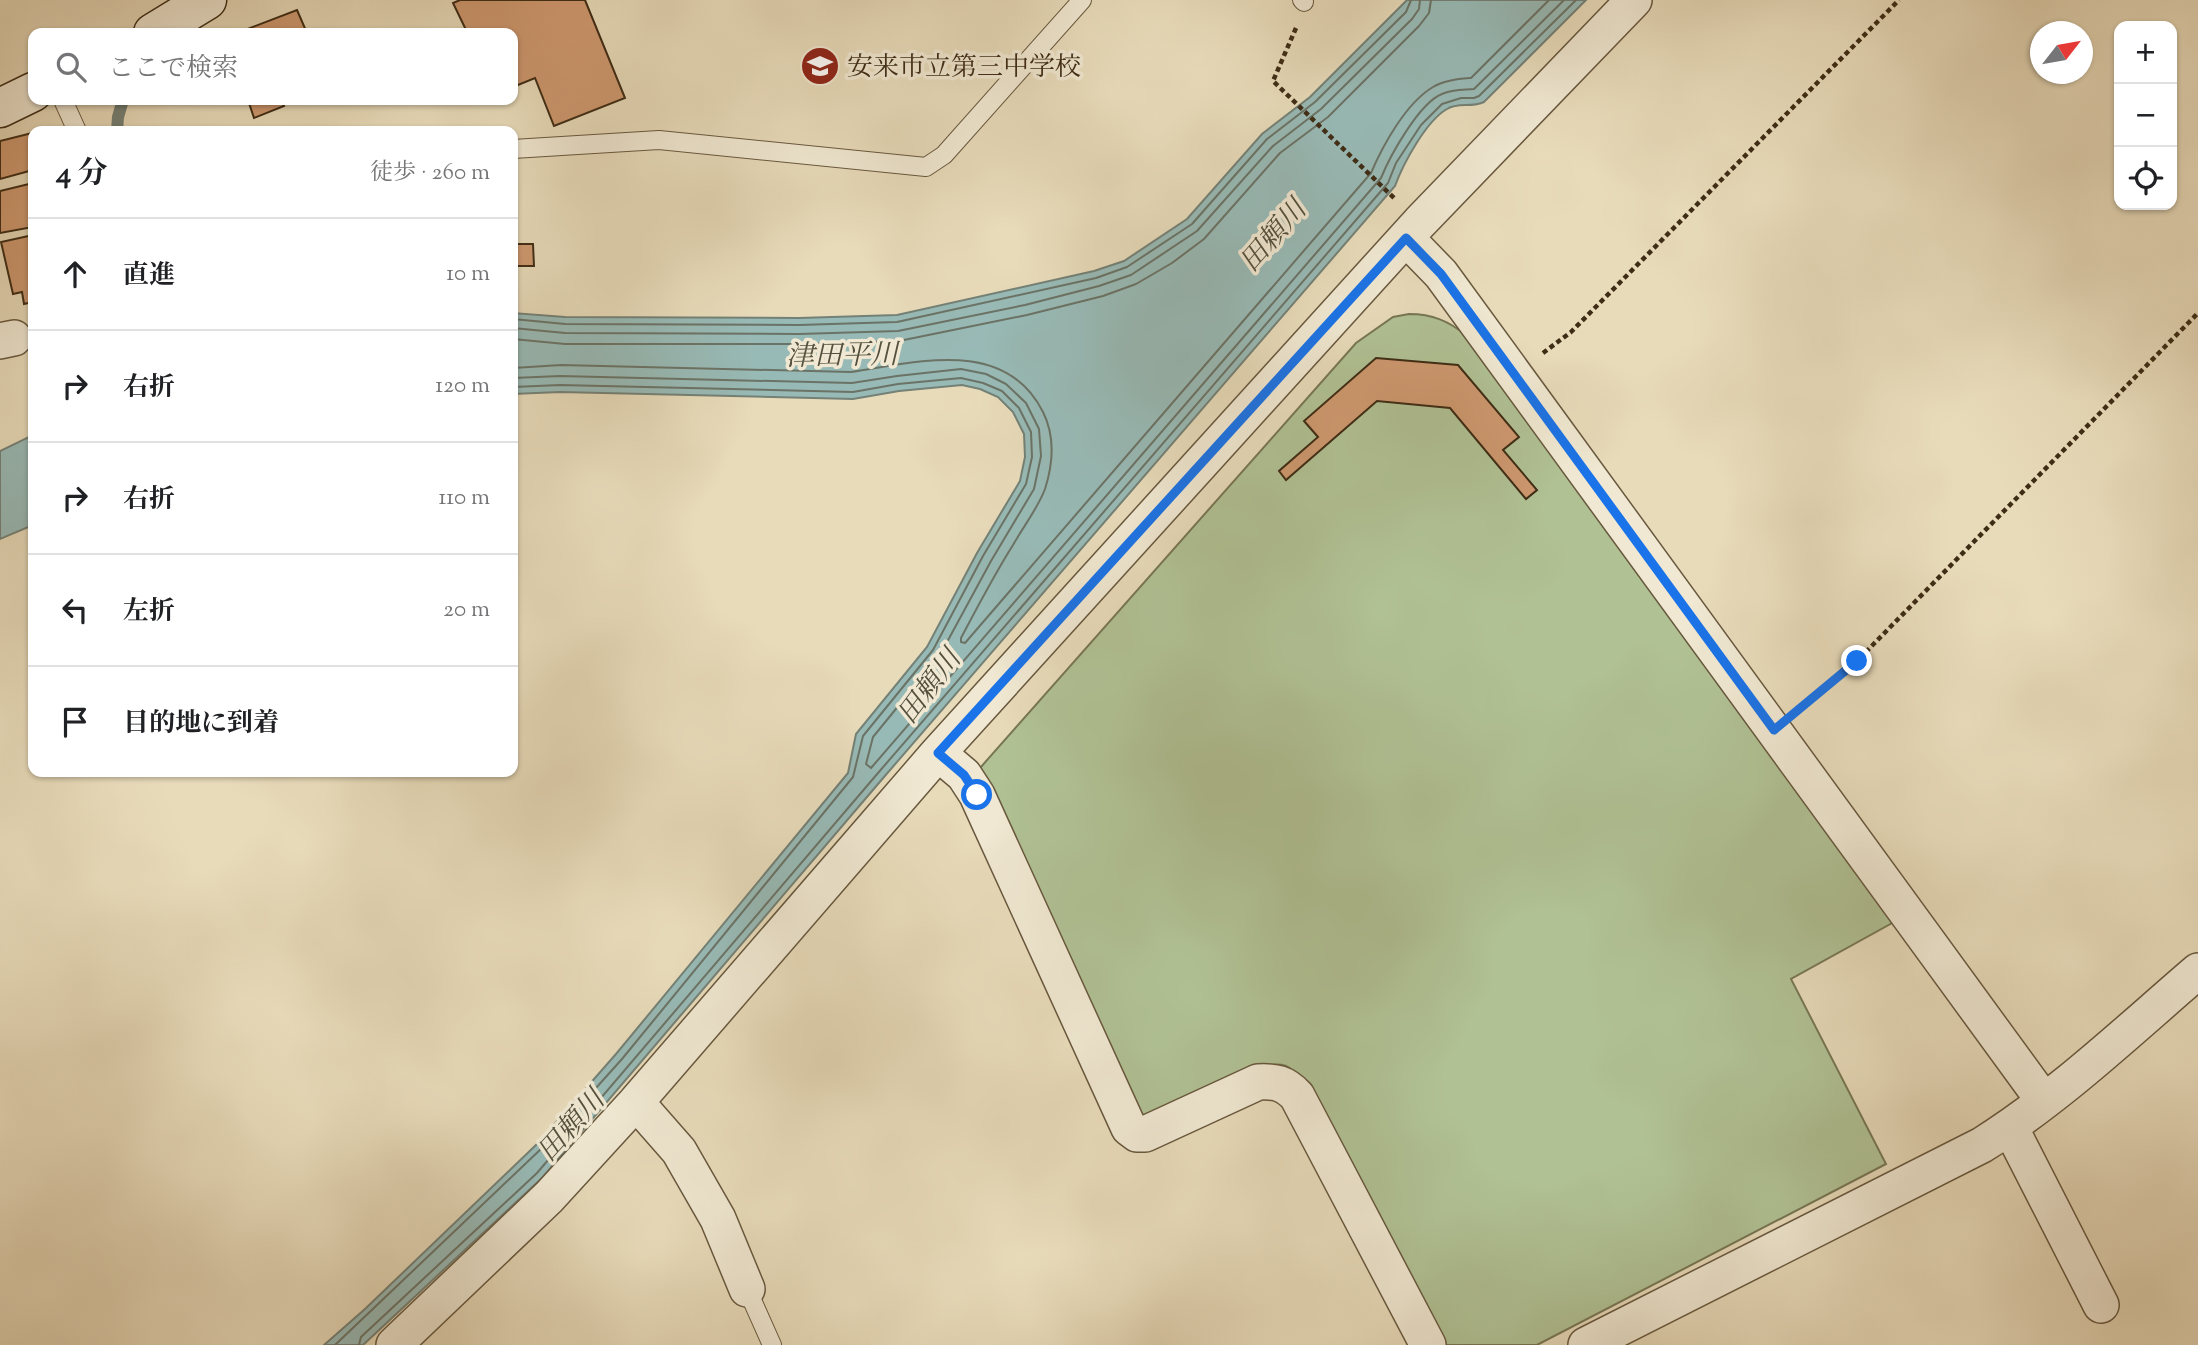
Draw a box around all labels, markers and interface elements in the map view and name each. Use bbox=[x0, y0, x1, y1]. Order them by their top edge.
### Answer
north arrow bbox=[2030, 21, 2093, 84]
map controls bbox=[2114, 21, 2177, 210]
button: + bbox=[2114, 21, 2177, 84]
search box bbox=[28, 28, 518, 105]
school or university icon: 安来市立第三中学校 bbox=[799, 45, 841, 87]
icon: search bbox=[52, 48, 90, 86]
place label: 安来市立第三中学校 bbox=[847, 50, 1081, 87]
text: ここで検索 bbox=[108, 51, 238, 88]
button: − bbox=[2114, 84, 2177, 147]
button: locate bbox=[2114, 147, 2177, 210]
text: 4 分 bbox=[56, 153, 108, 196]
text: 徒歩 · 260 m bbox=[370, 157, 490, 190]
water label: 田頼川 bbox=[1232, 190, 1319, 282]
icon: ahead bbox=[56, 255, 94, 293]
text: 直進 bbox=[123, 258, 175, 295]
text: 10 m bbox=[446, 258, 490, 291]
water label: 津田平川 bbox=[786, 336, 901, 378]
icon: right bbox=[56, 367, 94, 405]
text: 右折 bbox=[123, 370, 175, 407]
text: 120 m bbox=[435, 370, 490, 403]
icon: right bbox=[56, 479, 94, 517]
text: 右折 bbox=[123, 482, 175, 519]
text: 110 m bbox=[439, 482, 490, 515]
icon: left bbox=[56, 591, 94, 629]
text: 左折 bbox=[123, 594, 175, 631]
text: 20 m bbox=[443, 594, 490, 627]
water label: 田頼川 bbox=[889, 640, 973, 733]
route end bbox=[1841, 645, 1872, 676]
icon: arrive bbox=[56, 703, 94, 741]
text: 目的地に到着 bbox=[123, 706, 279, 743]
route start bbox=[961, 779, 992, 810]
water label: 田頼川 bbox=[529, 1080, 617, 1172]

